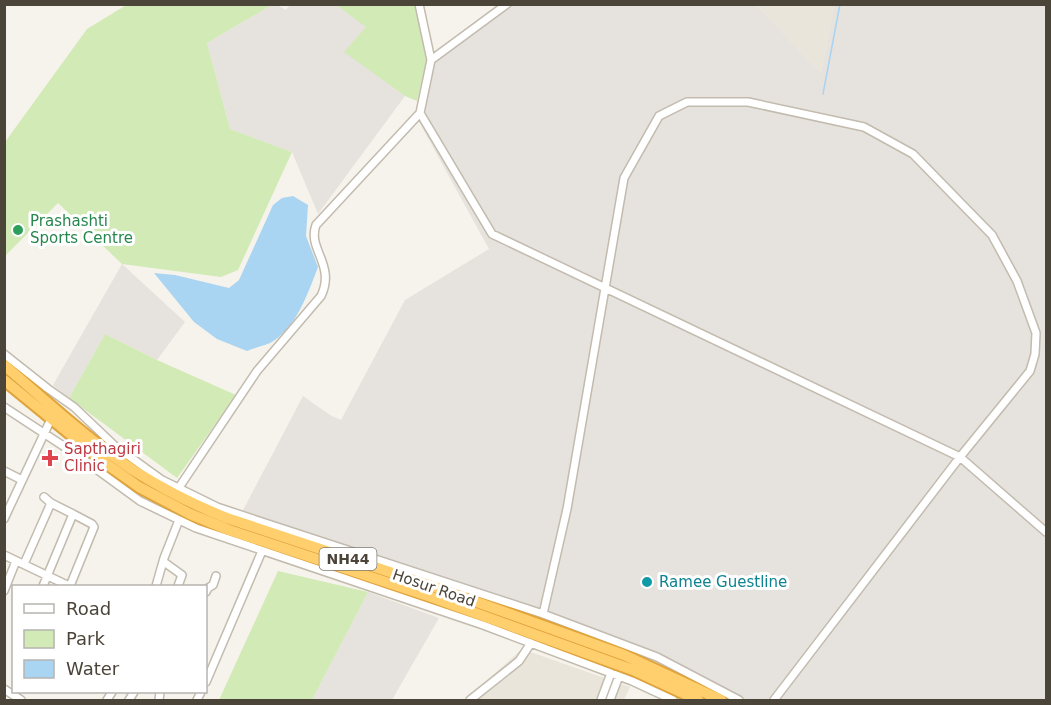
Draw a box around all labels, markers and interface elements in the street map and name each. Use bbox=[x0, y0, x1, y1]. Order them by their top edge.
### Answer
place label: Prashashti Sports Centre bbox=[30, 212, 133, 247]
marker: Prashashti Sports Centre bbox=[11, 223, 25, 237]
place label: Sapthagiri Clinic bbox=[64, 440, 141, 475]
marker: Sapthagiri Clinic bbox=[41, 449, 59, 467]
road number: NH44 bbox=[320, 548, 376, 570]
street label: Hosur Road bbox=[390, 565, 478, 611]
place label: Ramee Guestline bbox=[659, 573, 787, 591]
marker: Ramee Guestline bbox=[640, 575, 654, 589]
legend bbox=[12, 585, 207, 693]
text: Road bbox=[66, 598, 111, 619]
text: Park bbox=[66, 628, 105, 649]
text: Water bbox=[66, 658, 120, 679]

